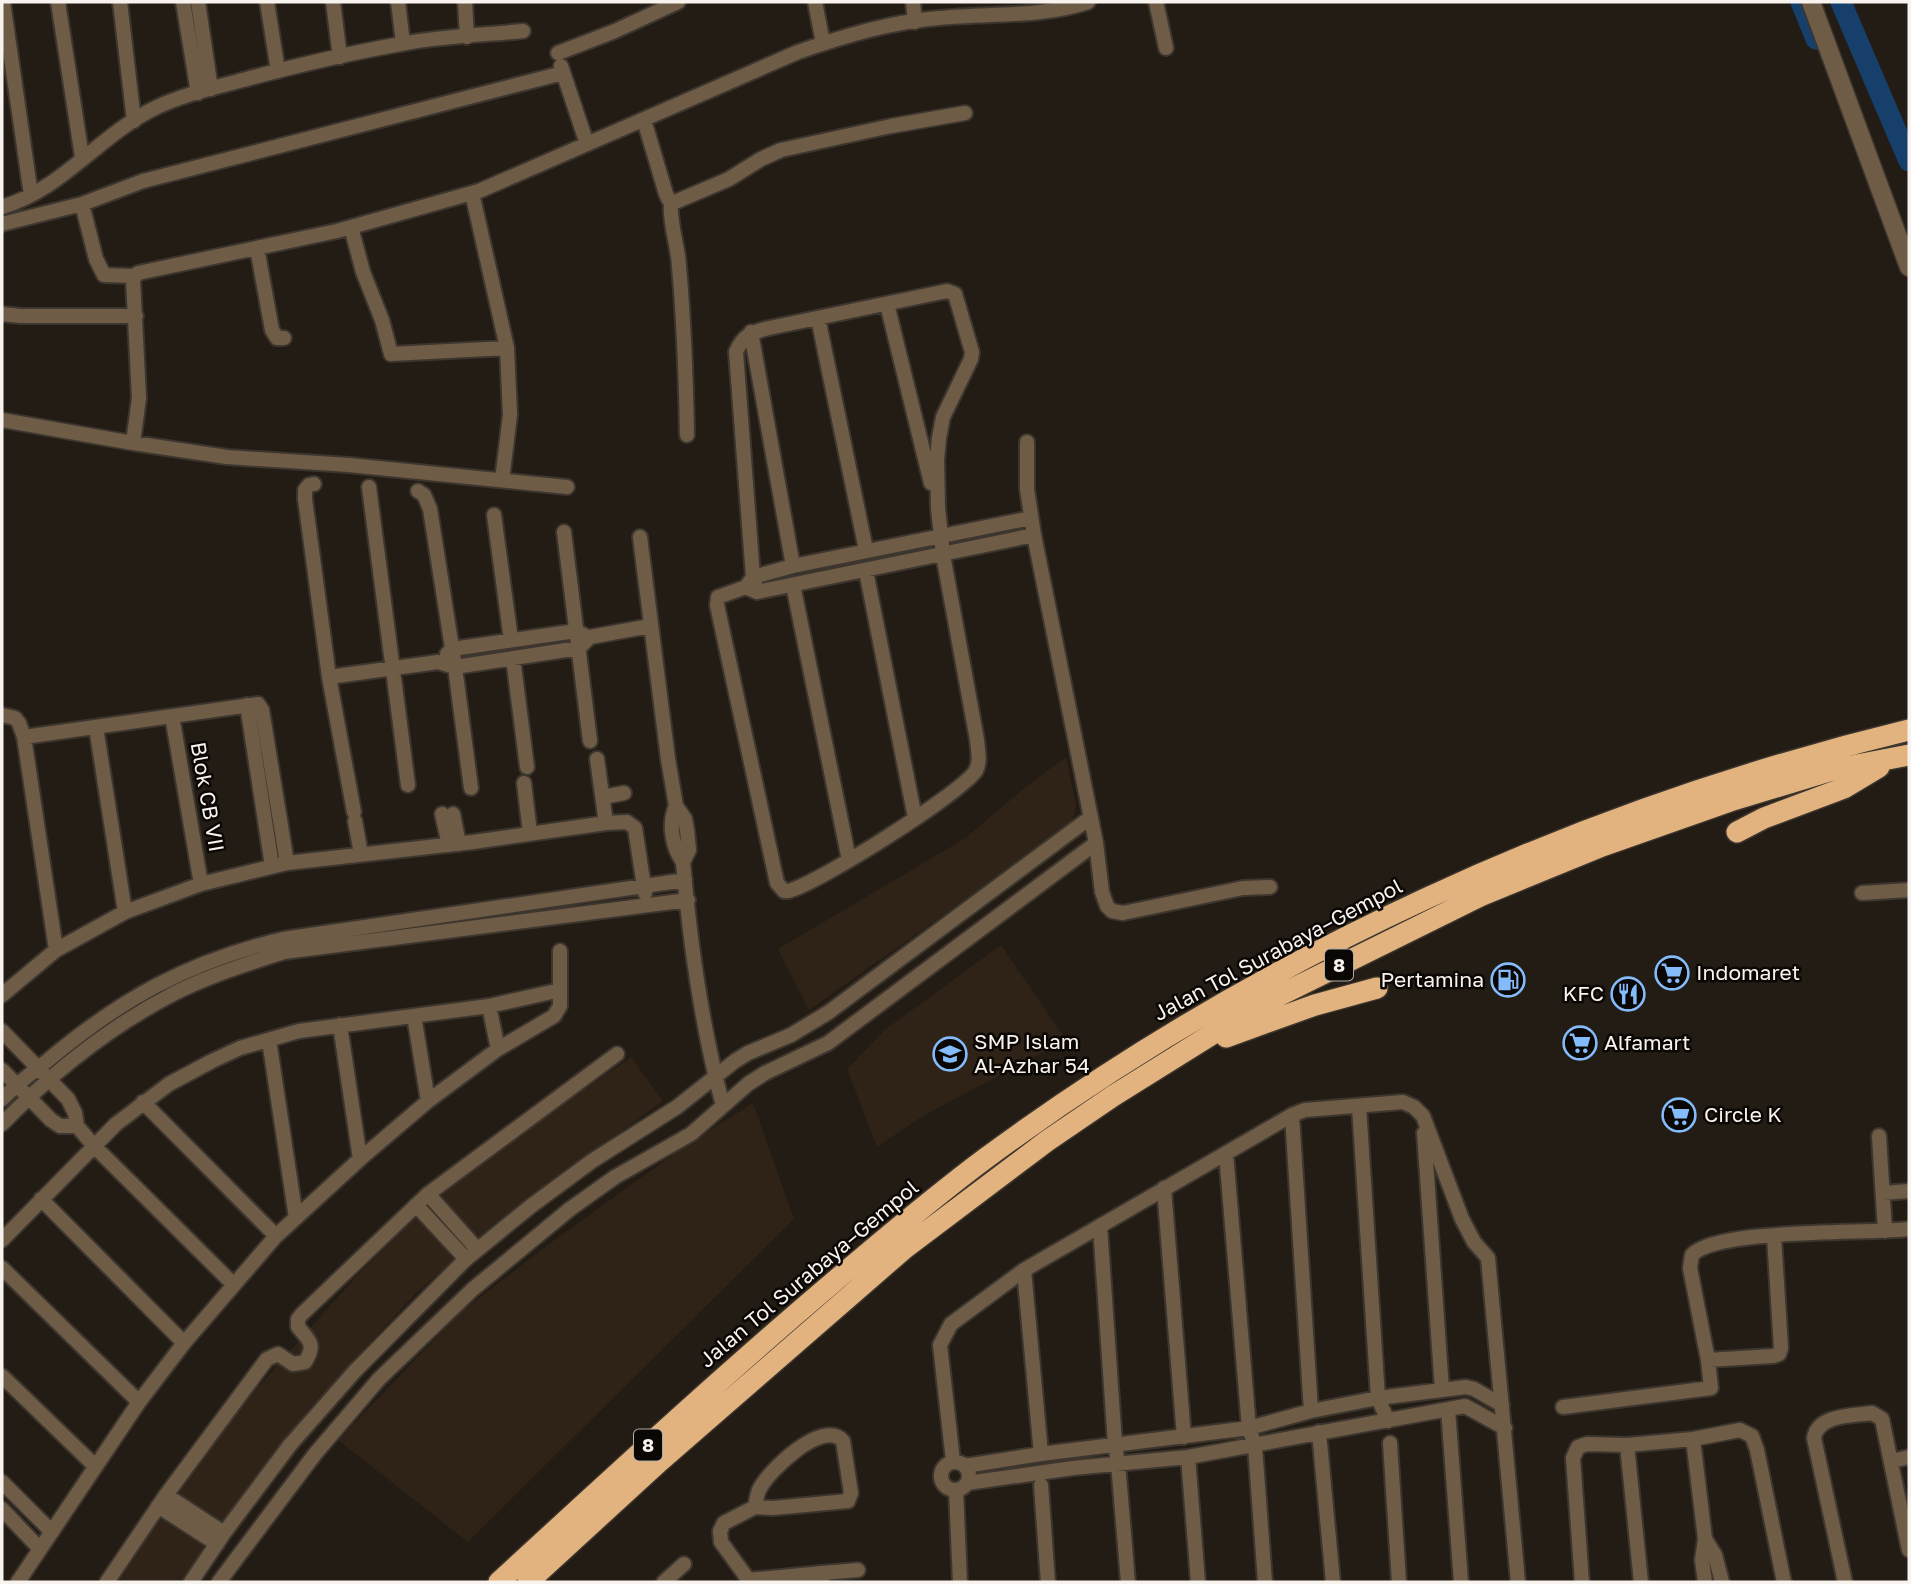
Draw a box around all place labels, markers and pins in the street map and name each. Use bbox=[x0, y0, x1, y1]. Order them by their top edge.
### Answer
supermarket icon: Indomaret bbox=[1653, 954, 1691, 992]
place label: Indomaret bbox=[1696, 959, 1800, 985]
fuel station icon: Pertamina bbox=[1489, 961, 1527, 999]
place label: Pertamina bbox=[1380, 966, 1484, 992]
restaurant icon: KFC bbox=[1609, 975, 1647, 1013]
place label: KFC bbox=[1563, 980, 1604, 1006]
supermarket icon: Alfamart bbox=[1561, 1024, 1599, 1062]
place label: SMP Islam Al-Azhar 54 bbox=[974, 1028, 1090, 1078]
place label: Alfamart bbox=[1604, 1029, 1691, 1055]
school or university icon: SMP Islam Al-Azhar 54 bbox=[931, 1035, 969, 1073]
supermarket icon: Circle K bbox=[1660, 1096, 1698, 1134]
place label: Circle K bbox=[1704, 1101, 1782, 1127]

